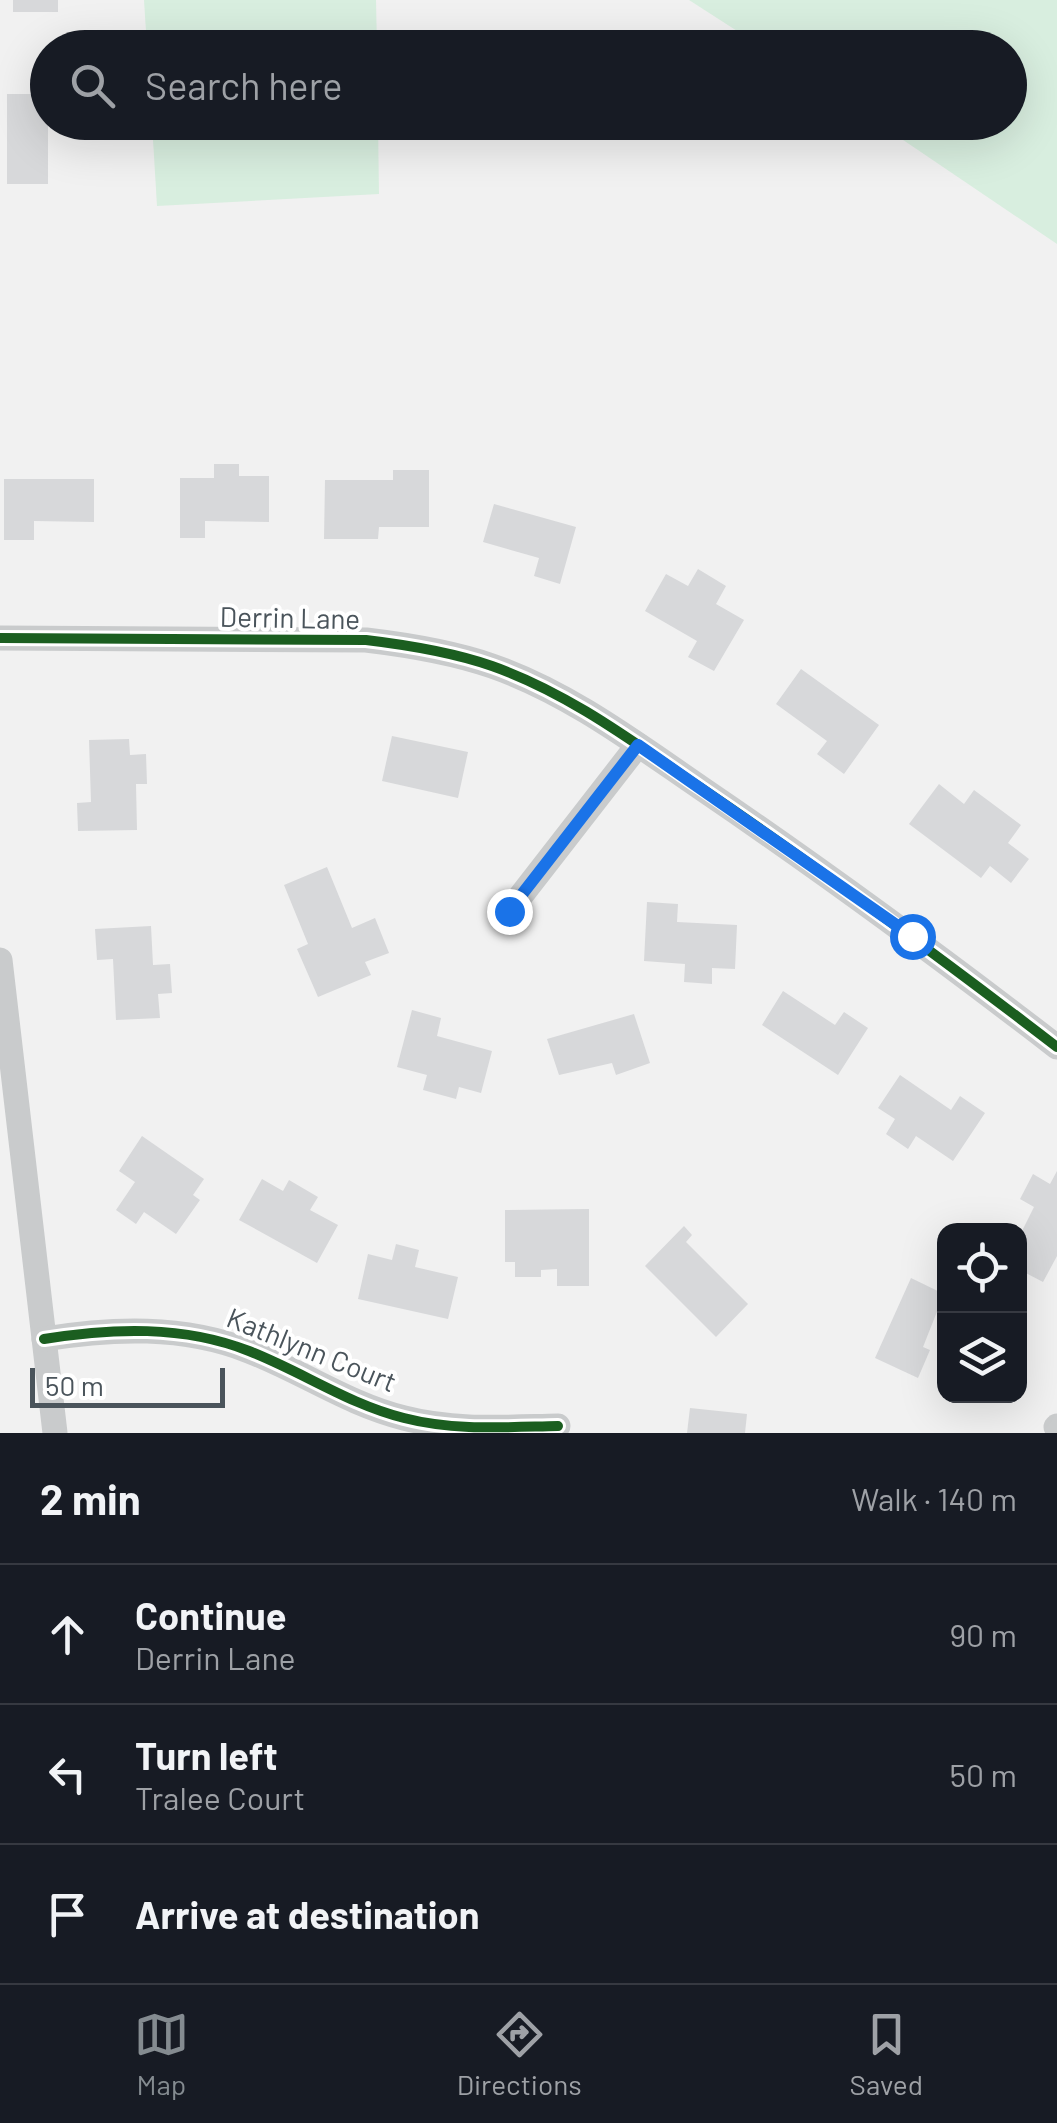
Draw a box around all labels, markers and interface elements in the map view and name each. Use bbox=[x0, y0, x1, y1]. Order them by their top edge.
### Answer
search box bbox=[30, 30, 1027, 140]
icon: search bbox=[65, 58, 120, 113]
text: Search here bbox=[145, 62, 343, 108]
street label: Derrin Lane bbox=[219, 599, 361, 635]
route end bbox=[487, 889, 533, 935]
route start bbox=[890, 914, 936, 960]
map controls bbox=[937, 1223, 1027, 1403]
button: locate bbox=[937, 1223, 1027, 1313]
street label: Kathlynn Court bbox=[222, 1300, 402, 1398]
button: layers bbox=[937, 1313, 1027, 1403]
scale bar bbox=[30, 1363, 225, 1408]
text: 50 m bbox=[45, 1368, 104, 1402]
text: 2 min bbox=[40, 1473, 141, 1523]
text: Walk · 140 m bbox=[851, 1479, 1017, 1517]
text: Continue bbox=[135, 1592, 286, 1638]
icon: ahead bbox=[40, 1607, 95, 1662]
text: 90 m bbox=[949, 1615, 1017, 1653]
text: Derrin Lane bbox=[135, 1638, 296, 1676]
text: Turn left bbox=[135, 1732, 278, 1778]
icon: left bbox=[40, 1747, 95, 1802]
text: 50 m bbox=[950, 1755, 1017, 1793]
text: Tralee Court bbox=[135, 1778, 305, 1816]
icon: arrive bbox=[40, 1887, 95, 1942]
text: Arrive at destination bbox=[135, 1891, 480, 1937]
tab: Map bbox=[134, 2007, 189, 2101]
tab: Directions bbox=[457, 2007, 582, 2101]
tab: Saved bbox=[850, 2007, 923, 2101]

